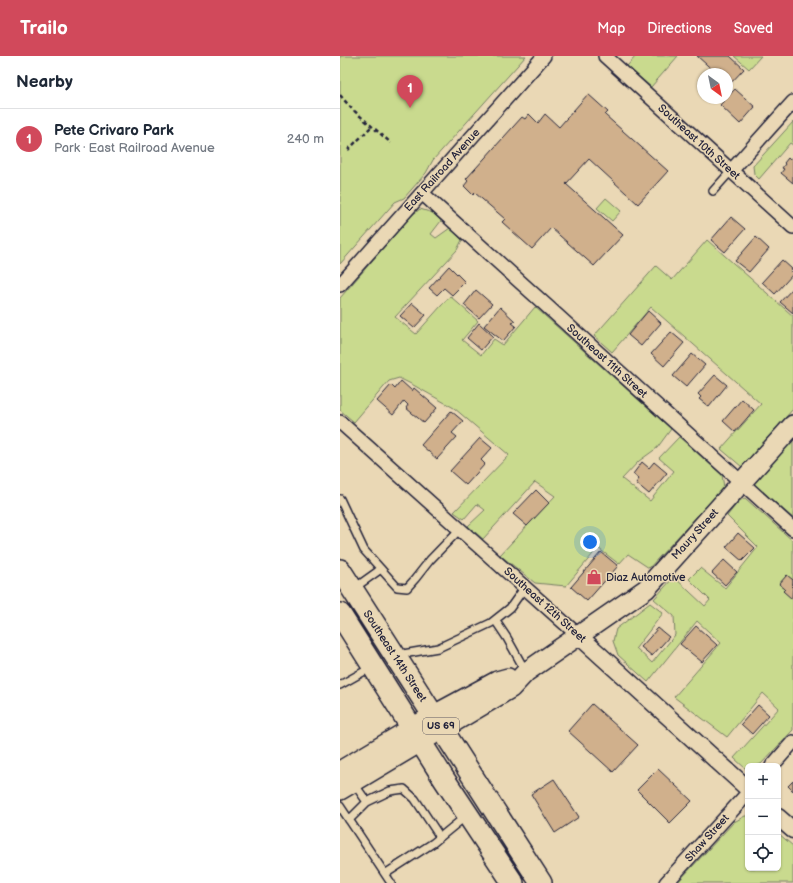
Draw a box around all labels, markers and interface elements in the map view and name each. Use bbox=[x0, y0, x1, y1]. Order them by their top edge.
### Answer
text: Trailo bbox=[20, 17, 68, 40]
text: Map bbox=[597, 20, 625, 37]
text: Directions bbox=[647, 20, 712, 37]
text: Saved bbox=[734, 20, 773, 37]
north arrow bbox=[697, 68, 733, 104]
text: Nearby bbox=[16, 72, 73, 92]
pin: 1 bbox=[397, 75, 423, 108]
street label: Southeast 10th Street bbox=[655, 102, 743, 183]
text: Pete Crivaro Park bbox=[54, 121, 174, 140]
street label: East Railroad Avenue bbox=[401, 126, 483, 214]
text: 1 bbox=[26, 131, 32, 147]
text: 240 m bbox=[287, 131, 324, 147]
text: Park · East Railroad Avenue bbox=[54, 140, 215, 156]
street label: Southeast 11th Street bbox=[564, 321, 650, 401]
street label: Maury Street bbox=[669, 506, 722, 562]
your location bbox=[580, 532, 600, 552]
street label: Southeast 12th Street bbox=[501, 565, 589, 646]
shop icon: Diaz Automotive bbox=[585, 568, 603, 586]
place label: Diaz Automotive bbox=[606, 571, 686, 584]
street label: Southeast 14th Street bbox=[361, 608, 430, 705]
road number: US 69 bbox=[423, 718, 459, 734]
map controls bbox=[745, 763, 781, 871]
button: + bbox=[745, 763, 781, 799]
button: − bbox=[745, 799, 781, 835]
street label: Shaw Street bbox=[682, 811, 732, 864]
button: locate bbox=[745, 835, 781, 871]

